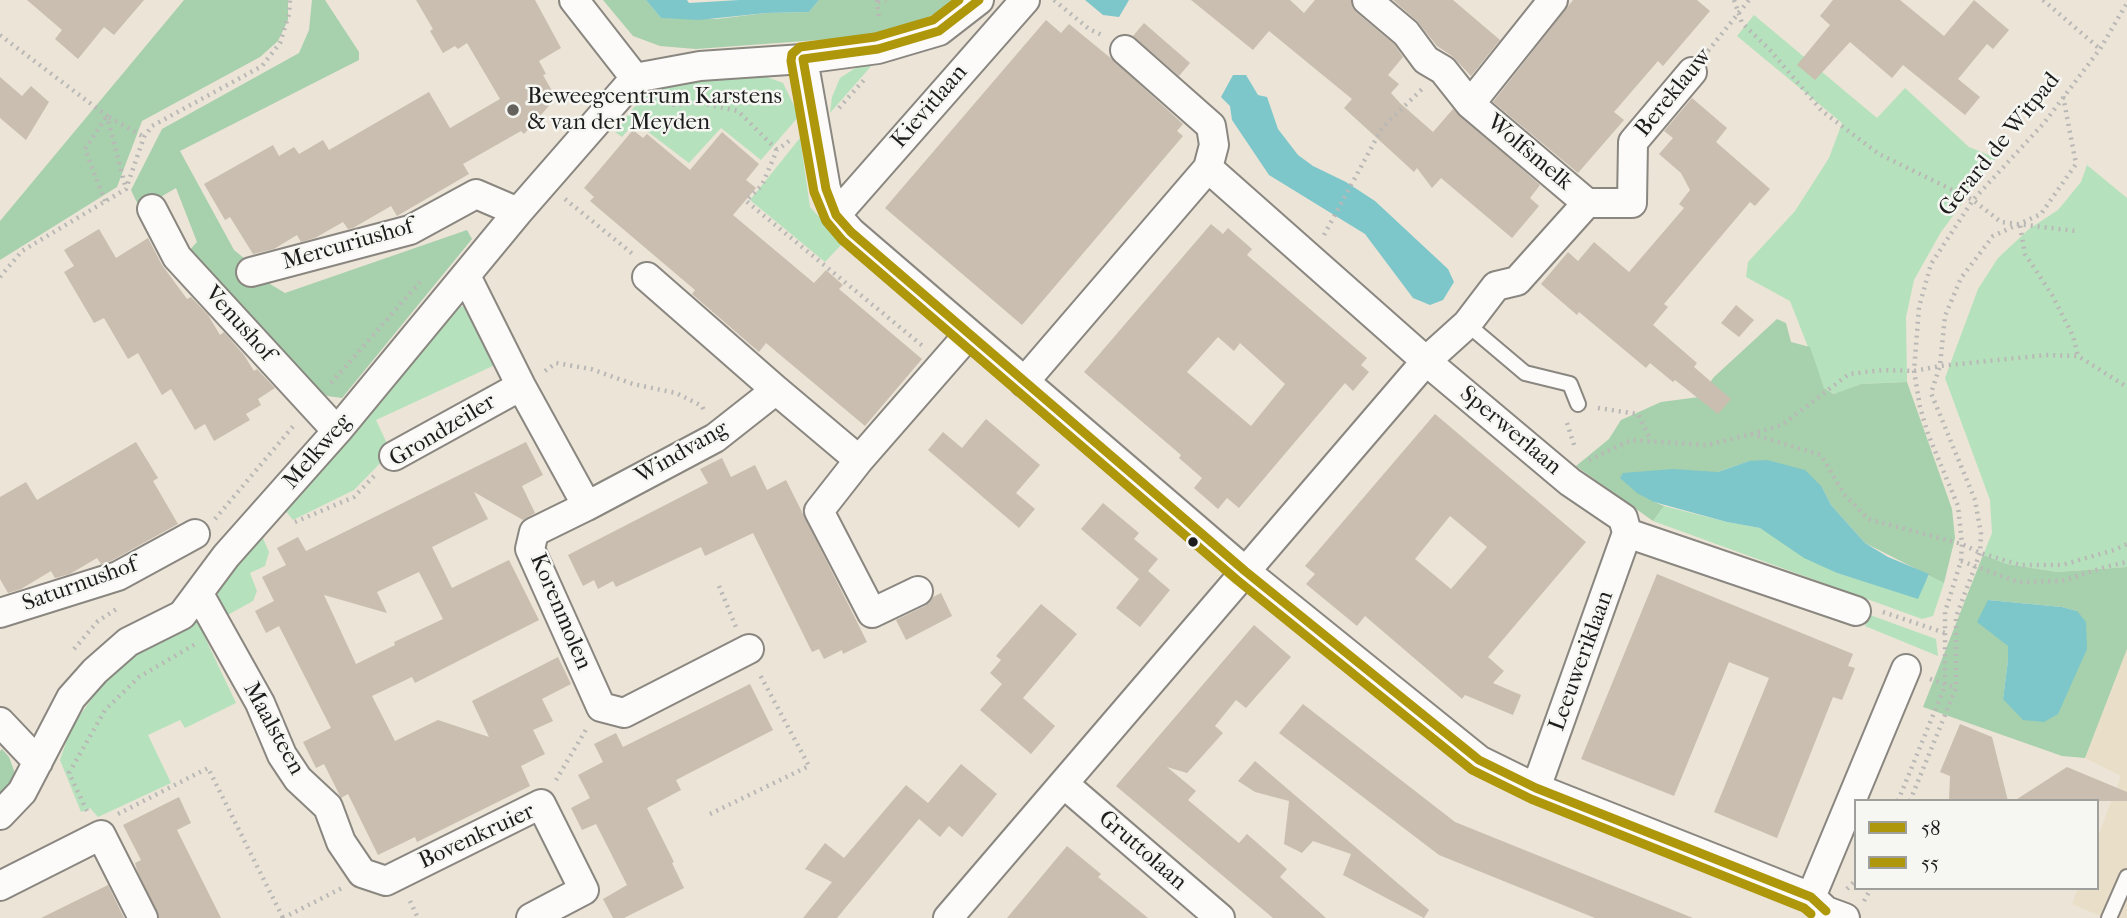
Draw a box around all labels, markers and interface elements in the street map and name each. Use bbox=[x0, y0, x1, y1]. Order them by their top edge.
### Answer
street label: Bereklauw bbox=[1630, 43, 1718, 143]
street label: Kievitlaan bbox=[886, 60, 974, 154]
street label: Gerard de Witpad bbox=[1934, 68, 2066, 222]
place label: Beweegcentrum Karstens & van der Meyden bbox=[527, 83, 782, 137]
marker: Beweegcentrum Karstens & van der Meyden bbox=[505, 102, 521, 118]
street label: Wolfsmelk bbox=[1480, 109, 1578, 197]
street label: Mercuriushof bbox=[279, 213, 417, 277]
street label: Venushof bbox=[198, 281, 280, 367]
street label: Sperwerlaan bbox=[1454, 380, 1566, 482]
street label: Grondzeiler bbox=[385, 389, 501, 473]
street label: Melkweg bbox=[278, 409, 358, 495]
street label: Windvang bbox=[631, 415, 733, 491]
unlabelled marker bbox=[1186, 535, 1200, 549]
street label: Korenmolen bbox=[523, 550, 597, 674]
street label: Saturnushof bbox=[19, 552, 141, 618]
street label: Leeuweriklaan bbox=[1544, 587, 1620, 735]
street label: Maalsteen bbox=[236, 678, 310, 780]
street label: Bovenkruier bbox=[415, 798, 539, 876]
legend bbox=[1854, 799, 2099, 890]
street label: Gruttolaan bbox=[1092, 805, 1192, 897]
text: 58 bbox=[1921, 816, 1941, 840]
text: 55 bbox=[1921, 851, 1939, 875]

